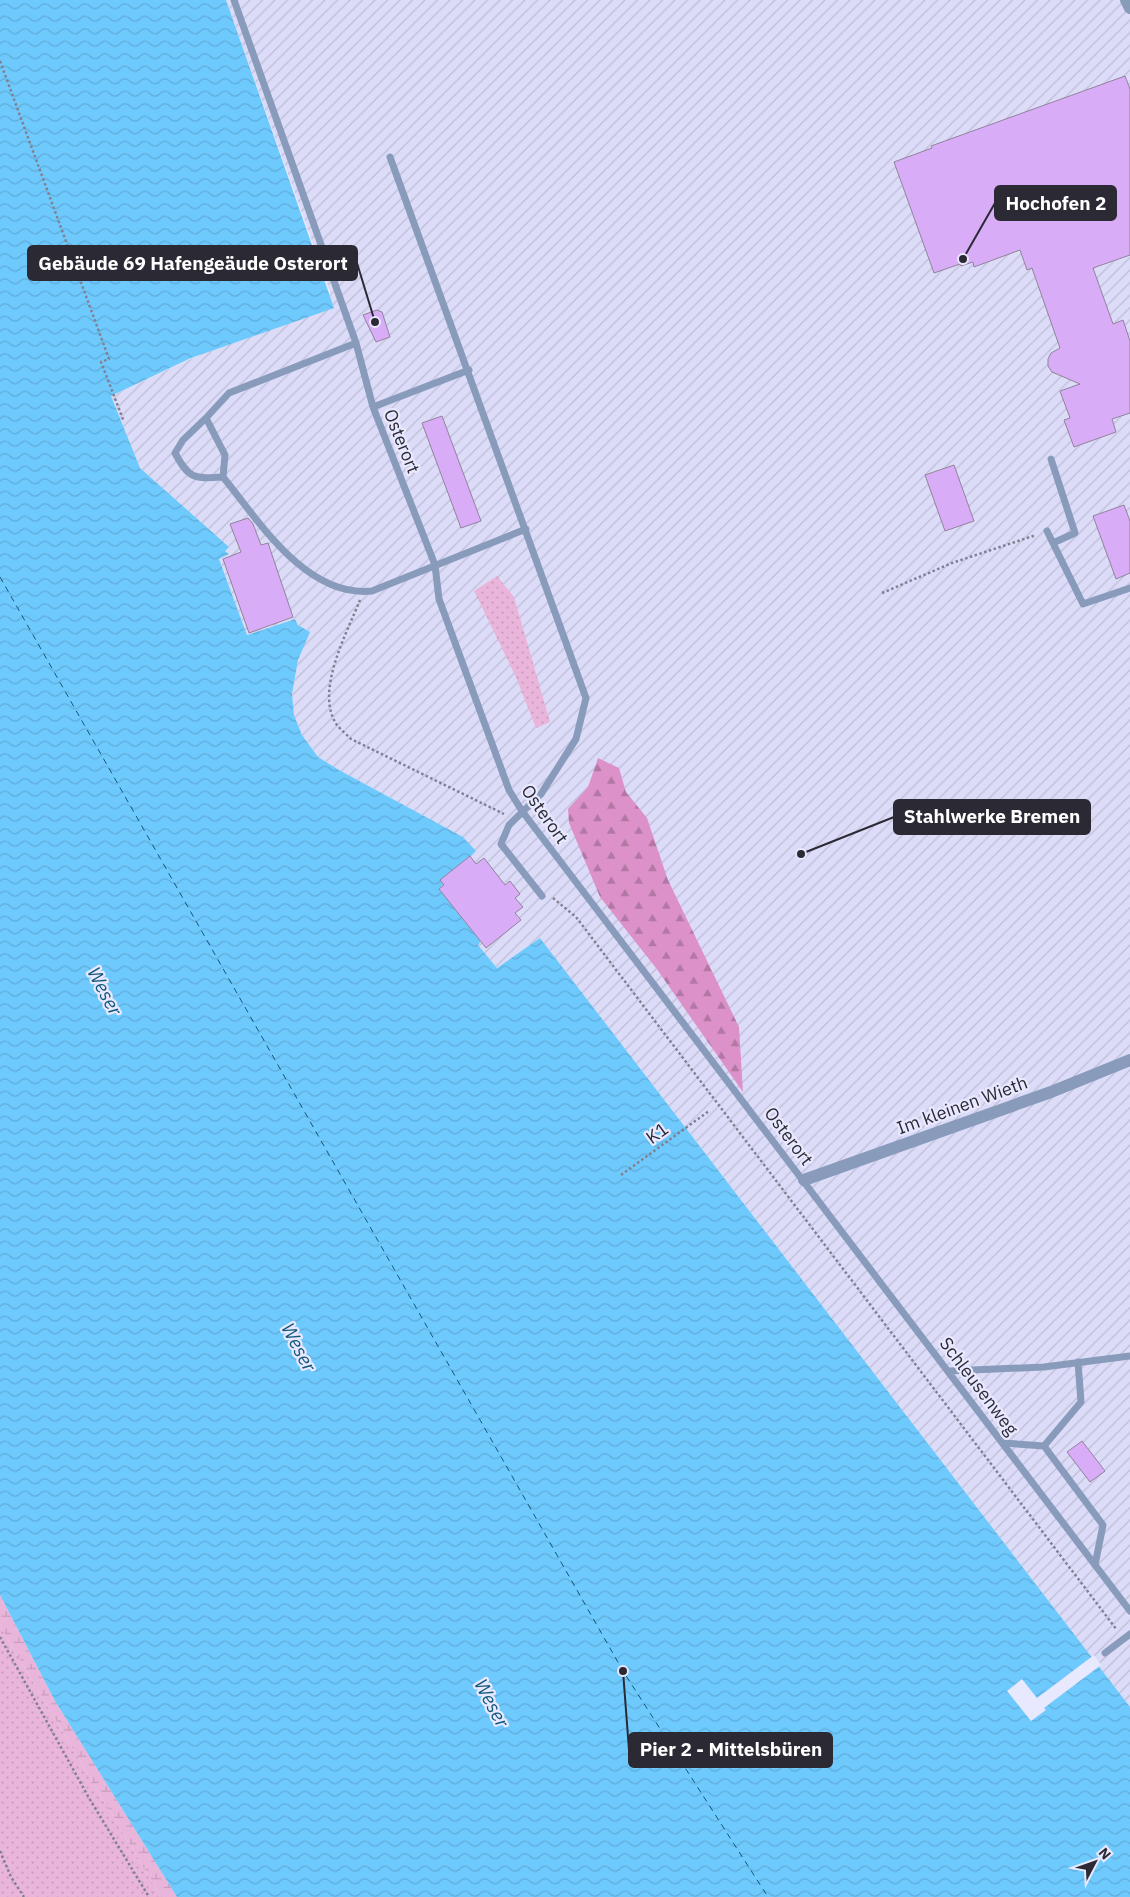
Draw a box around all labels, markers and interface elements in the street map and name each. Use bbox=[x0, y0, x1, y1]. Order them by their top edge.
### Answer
callout: Hochofen 2 bbox=[995, 186, 1116, 220]
text: Hochofen 2 bbox=[1006, 191, 1106, 215]
callout: Gebäude 69 Hafengeäude Osterort bbox=[28, 246, 357, 280]
text: Gebäude 69 Hafengeäude Osterort bbox=[38, 251, 348, 275]
street label: Osterort bbox=[379, 406, 425, 476]
street label: Osterort bbox=[516, 780, 574, 848]
callout: Stahlwerke Bremen bbox=[894, 800, 1090, 834]
text: Stahlwerke Bremen bbox=[904, 804, 1080, 828]
water label: Weser bbox=[82, 963, 128, 1020]
street label: Im kleinen Wieth bbox=[893, 1071, 1031, 1139]
street label: Osterort bbox=[760, 1102, 818, 1170]
street label: K1 bbox=[641, 1117, 673, 1149]
water label: Weser bbox=[276, 1319, 322, 1376]
street label: Schleusenweg bbox=[935, 1333, 1024, 1440]
water label: Weser bbox=[469, 1675, 515, 1732]
callout: Pier 2 - Mittelsbüren bbox=[629, 1733, 832, 1767]
text: Pier 2 - Mittelsbüren bbox=[640, 1737, 822, 1761]
north arrow bbox=[1070, 1837, 1120, 1887]
text: N bbox=[1095, 1844, 1115, 1863]

